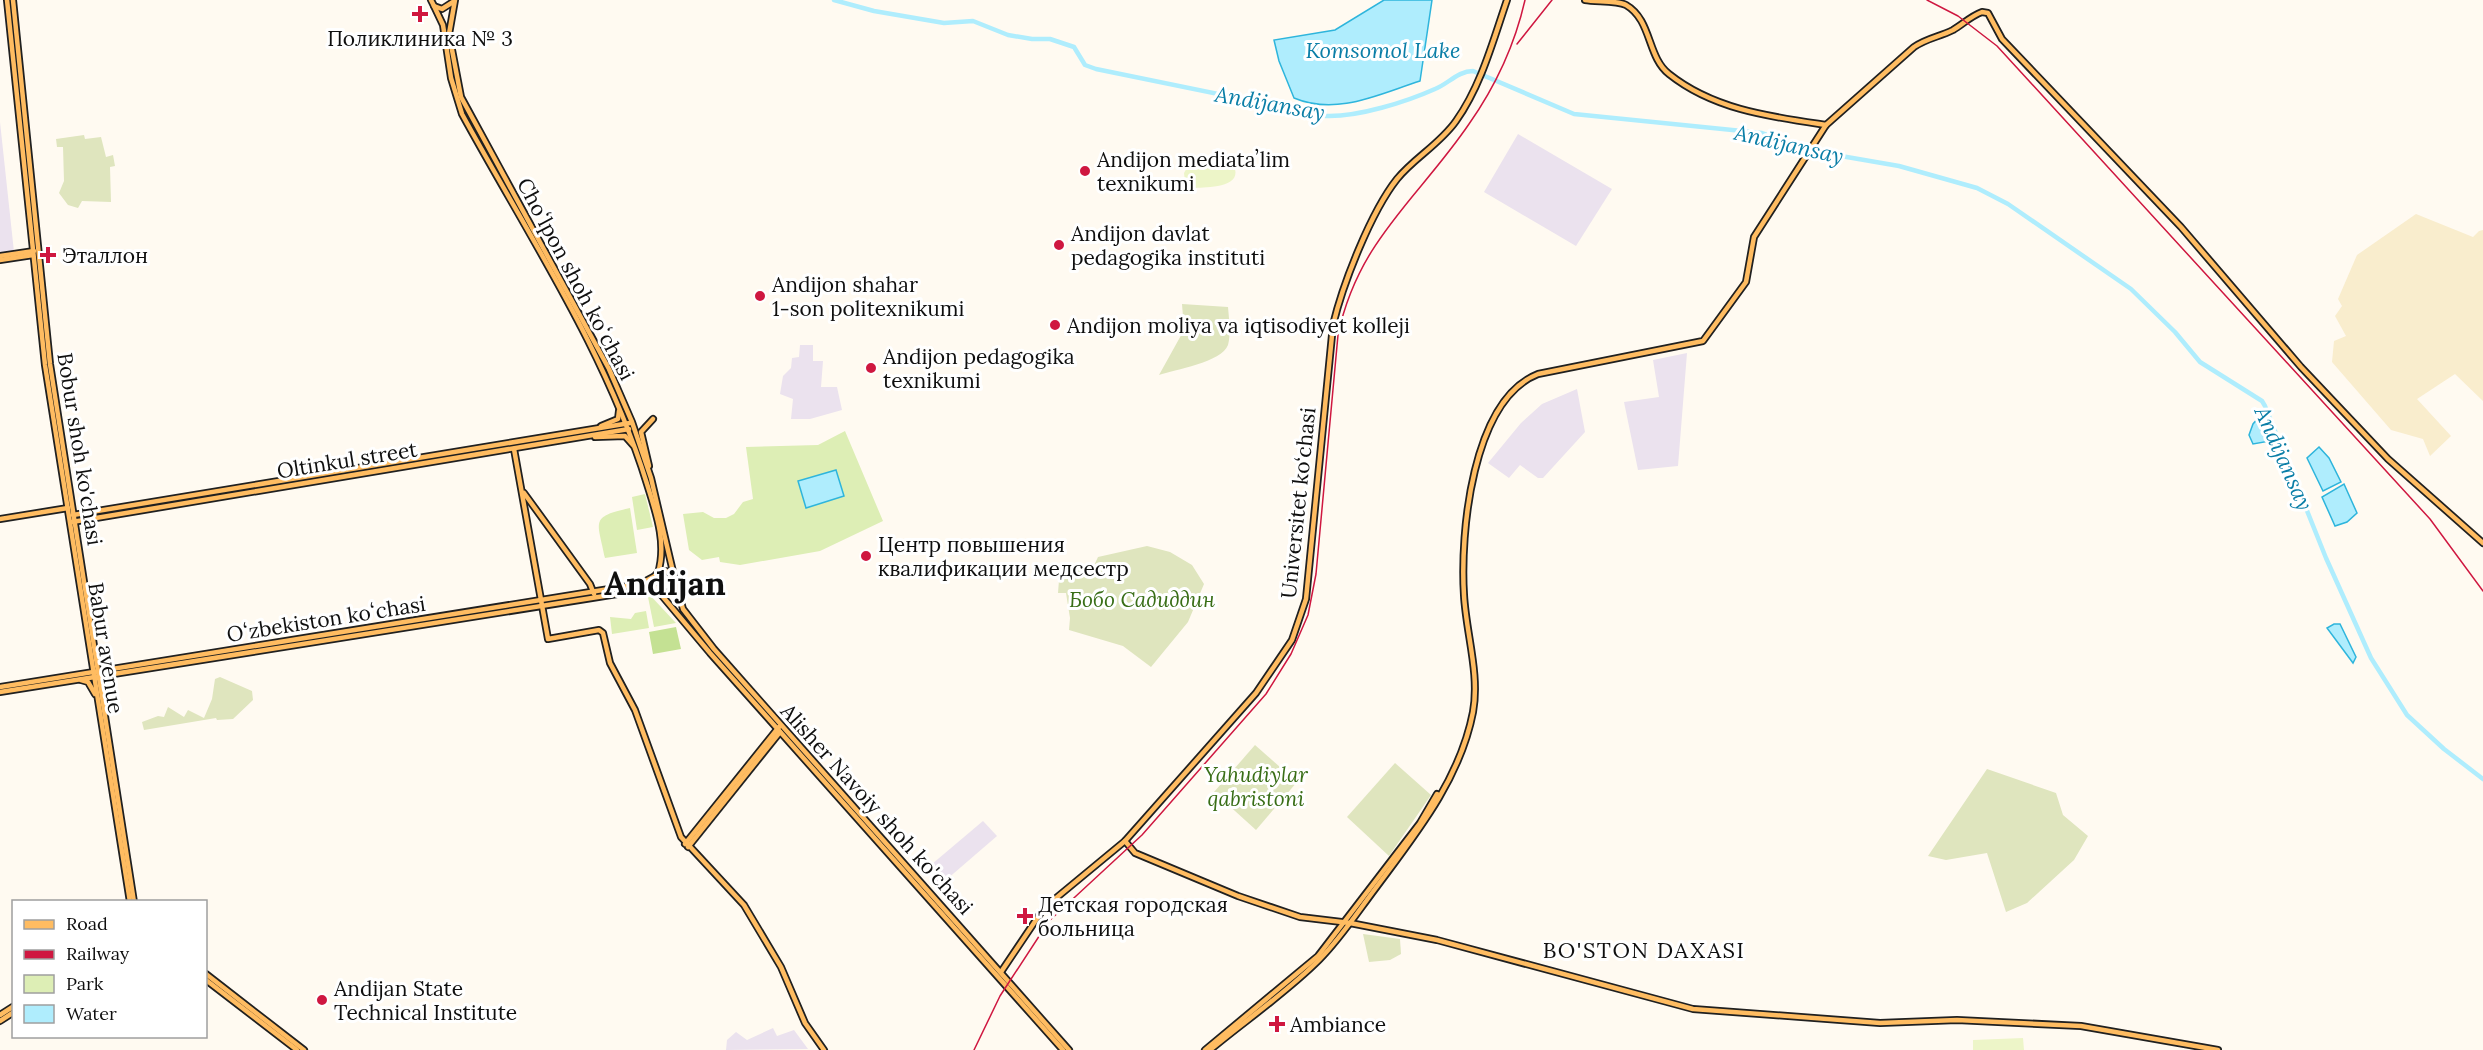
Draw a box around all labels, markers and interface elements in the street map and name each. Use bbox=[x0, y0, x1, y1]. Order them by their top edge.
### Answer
marker: Поликлиника № 3 bbox=[411, 5, 429, 23]
place label: Поликлиника № 3 bbox=[327, 25, 513, 52]
water label: Komsomol Lake bbox=[1305, 36, 1461, 64]
water label: Andijansay bbox=[1212, 79, 1327, 126]
water label: Andijansay bbox=[1731, 118, 1846, 170]
place label: Andijon mediataʼlim texnikumi bbox=[1096, 146, 1290, 197]
marker: Andijon mediataʼlim texnikumi bbox=[1078, 164, 1092, 178]
street label: Choʻlpon shoh koʻchasi bbox=[511, 173, 641, 385]
place label: Andijon davlat pedagogika instituti bbox=[1070, 220, 1265, 271]
marker: Andijon davlat pedagogika instituti bbox=[1052, 238, 1066, 252]
place label: Эталлон bbox=[62, 242, 148, 269]
marker: Эталлон bbox=[39, 246, 57, 264]
place label: Andijon shahar 1-son politexnikumi bbox=[771, 271, 964, 322]
marker: Andijon shahar 1-son politexnikumi bbox=[753, 289, 767, 303]
place label: Andijon moliya va iqtisodiyet kolleji bbox=[1066, 312, 1410, 339]
marker: Andijon moliya va iqtisodiyet kolleji bbox=[1048, 318, 1062, 332]
place label: Andijon pedagogika texnikumi bbox=[882, 343, 1075, 394]
street label: Bobur shoh ko'chasi bbox=[51, 351, 109, 547]
marker: Andijon pedagogika texnikumi bbox=[864, 361, 878, 375]
water label: Andijansay bbox=[2248, 401, 2319, 515]
street label: Universitet kо‘chasi bbox=[1275, 406, 1321, 600]
street label: Oltinkul street bbox=[275, 435, 420, 484]
place label: Центр повышения квалификации медсестр bbox=[878, 531, 1129, 582]
marker: Центр повышения квалификации медсестр bbox=[859, 549, 873, 563]
district label: Andijan bbox=[604, 562, 726, 604]
street label: Babur avenue bbox=[82, 581, 130, 715]
park label: Бобо Садиддин bbox=[1069, 586, 1215, 613]
street label: Oʻzbekiston koʻchasi bbox=[225, 590, 427, 648]
street label: Alisher Navoiy shoh ko'chasi bbox=[774, 697, 979, 920]
park label: Yahudiylar qabristoni bbox=[1204, 761, 1308, 812]
place label: Детская городская больница bbox=[1038, 891, 1228, 942]
legend bbox=[12, 900, 207, 1038]
marker: Детская городская больница bbox=[1016, 907, 1034, 925]
text: Road bbox=[66, 912, 108, 935]
district label: BO'STON DAXASI bbox=[1543, 936, 1745, 964]
text: Railway bbox=[66, 942, 130, 965]
text: Park bbox=[66, 972, 104, 995]
place label: Andijan State Technical Institute bbox=[333, 975, 517, 1026]
marker: Andijan State Technical Institute bbox=[315, 993, 329, 1007]
text: Water bbox=[66, 1002, 117, 1025]
place label: Ambiance bbox=[1289, 1011, 1386, 1038]
marker: Ambiance bbox=[1268, 1015, 1286, 1033]

